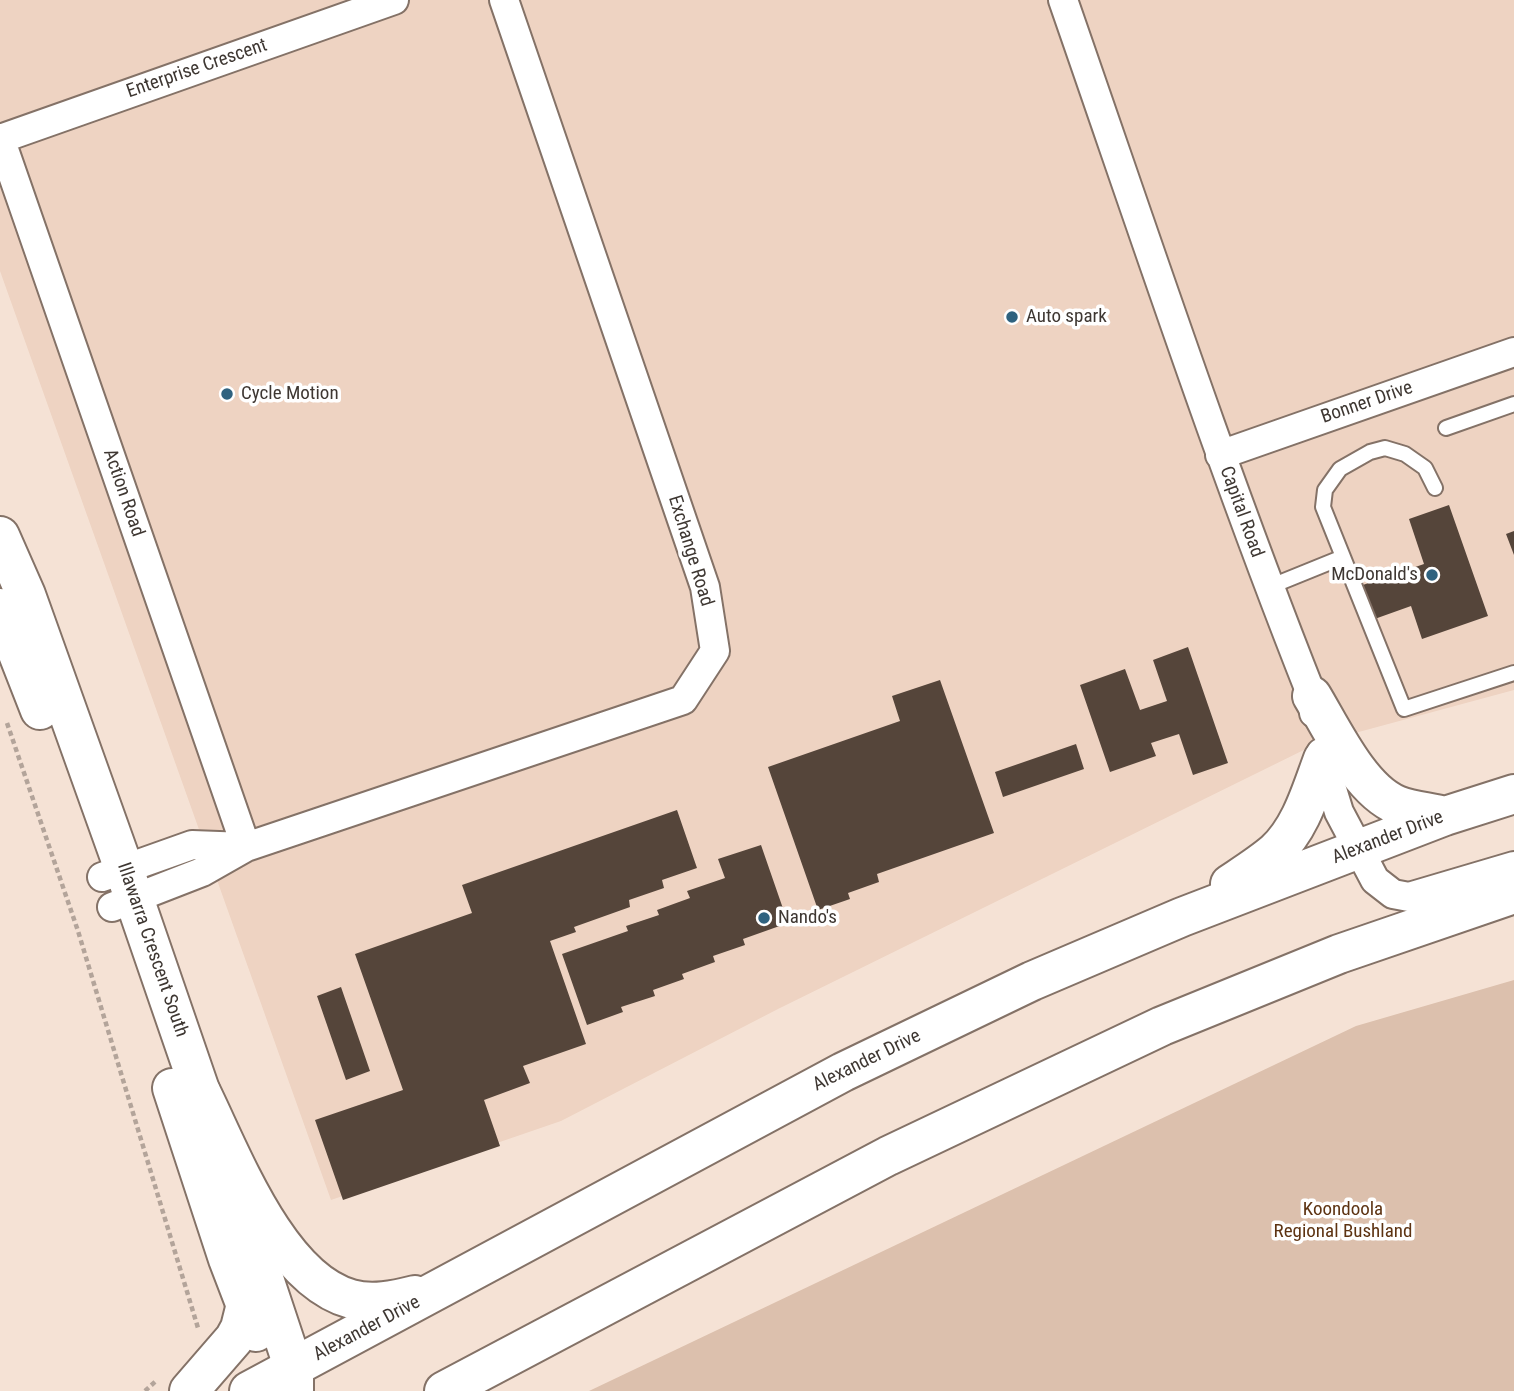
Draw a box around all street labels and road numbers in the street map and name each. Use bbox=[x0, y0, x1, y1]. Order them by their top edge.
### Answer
street label: Enterprise Crescent bbox=[124, 34, 270, 104]
street label: Bonner Drive bbox=[1318, 377, 1416, 429]
street label: Action Road bbox=[97, 446, 149, 540]
street label: Capital Road bbox=[1214, 463, 1268, 561]
street label: Exchange Road bbox=[662, 493, 718, 609]
street label: Alexander Drive bbox=[1329, 806, 1447, 870]
street label: Illawarra Crescent South bbox=[111, 860, 193, 1040]
street label: Alexander Drive bbox=[809, 1025, 925, 1097]
street label: Alexander Drive bbox=[310, 1291, 424, 1367]

